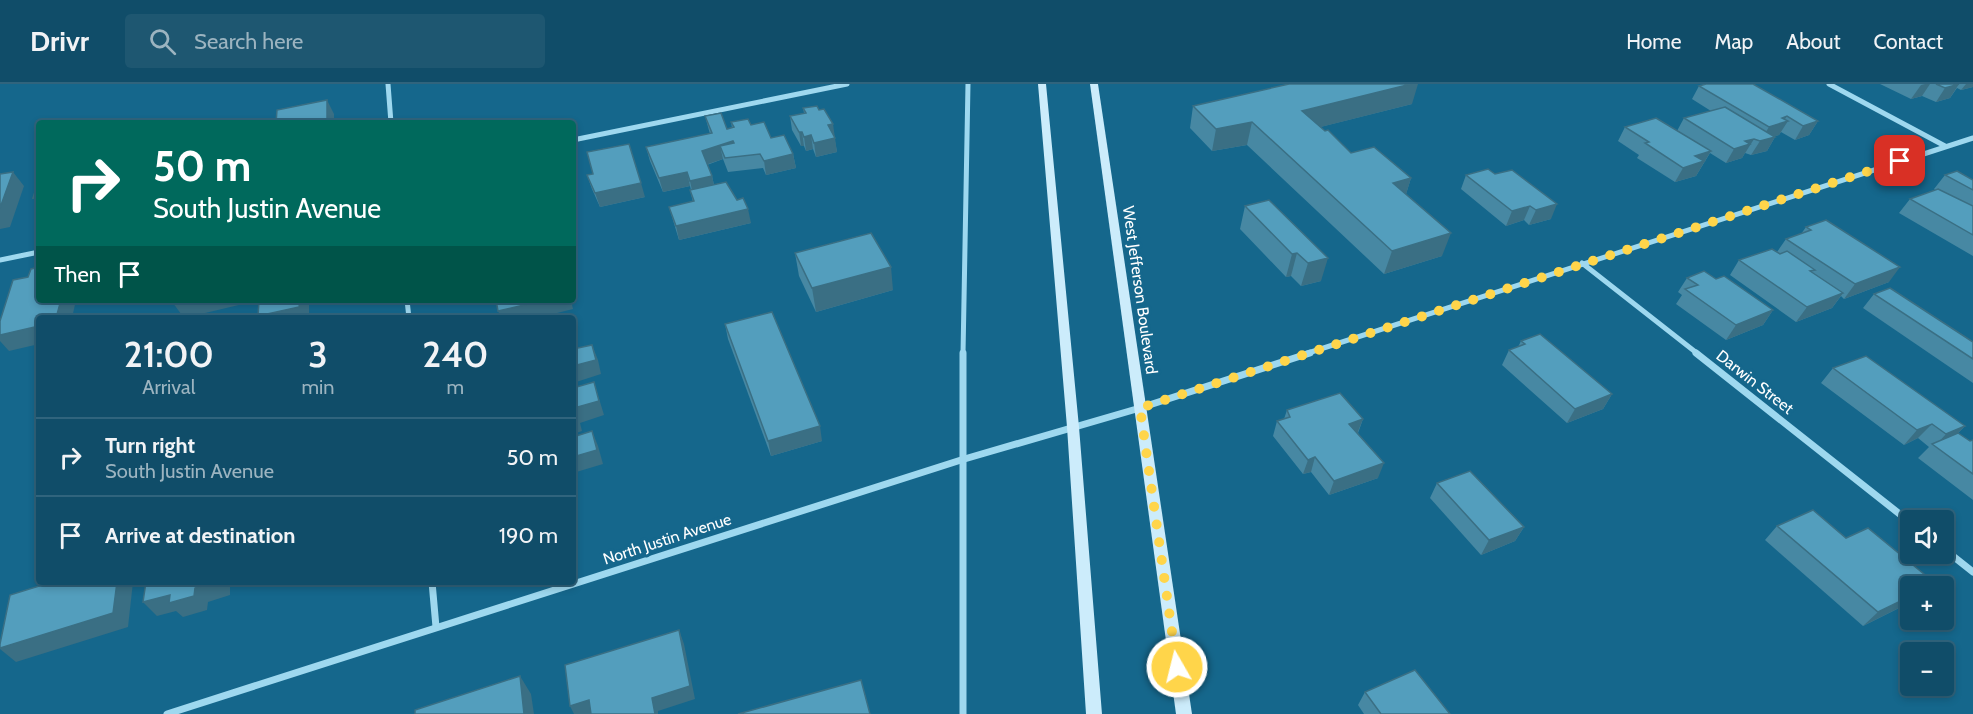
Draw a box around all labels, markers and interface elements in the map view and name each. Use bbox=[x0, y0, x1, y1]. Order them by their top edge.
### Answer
search box bbox=[125, 14, 545, 68]
text: Drivr bbox=[30, 24, 89, 58]
icon: search bbox=[146, 25, 179, 58]
text: Search here bbox=[194, 28, 303, 55]
text: Home bbox=[1626, 29, 1682, 54]
text: Map bbox=[1715, 29, 1753, 54]
text: About bbox=[1786, 29, 1840, 54]
text: Contact bbox=[1873, 29, 1943, 54]
pin bbox=[1874, 135, 1925, 186]
text: 50 m bbox=[153, 140, 251, 192]
icon: right bbox=[54, 144, 132, 222]
icon: arrive bbox=[1883, 144, 1916, 177]
text: South Justin Avenue bbox=[153, 192, 381, 225]
street label: West Jefferson Boulevard bbox=[1119, 205, 1161, 375]
icon: arrive bbox=[113, 258, 146, 291]
text: Then bbox=[54, 261, 101, 288]
text: 21:00 bbox=[124, 332, 214, 376]
text: 3 bbox=[308, 332, 328, 376]
text: 240 bbox=[422, 332, 488, 376]
street label: Darwin Street bbox=[1713, 346, 1798, 418]
text: Arrival bbox=[142, 375, 195, 399]
text: min bbox=[302, 375, 335, 399]
text: m bbox=[446, 375, 464, 399]
text: Turn right bbox=[105, 432, 195, 459]
icon: right bbox=[54, 441, 87, 474]
text: 50 m bbox=[506, 444, 558, 471]
text: South Justin Avenue bbox=[105, 459, 274, 483]
street label: North Justin Avenue bbox=[601, 509, 733, 569]
map controls bbox=[1900, 510, 1954, 696]
button: sound bbox=[1900, 510, 1954, 564]
icon: arrive bbox=[54, 519, 87, 552]
text: Arrive at destination bbox=[105, 522, 295, 549]
text: 190 m bbox=[499, 522, 558, 549]
button: + bbox=[1900, 576, 1954, 630]
position arrow bbox=[1145, 635, 1209, 699]
button: − bbox=[1900, 642, 1954, 696]

